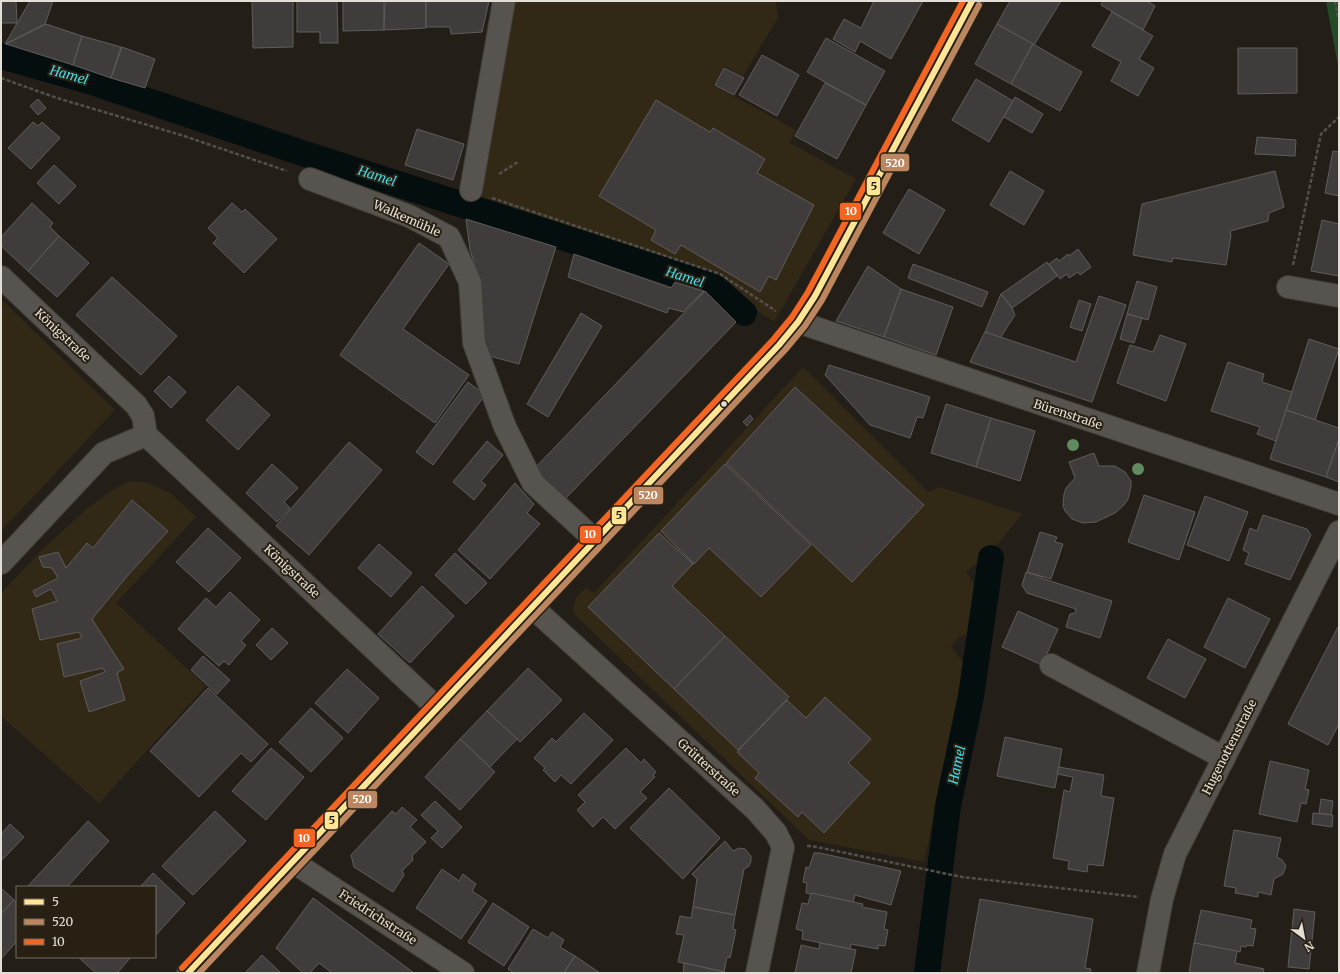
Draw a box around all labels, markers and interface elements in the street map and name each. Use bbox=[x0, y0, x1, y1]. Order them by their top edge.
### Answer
water label: Hamel bbox=[47, 61, 90, 89]
line badge: 520 bbox=[880, 153, 910, 172]
text: 520 bbox=[885, 156, 905, 170]
water label: Hamel bbox=[355, 162, 398, 190]
line badge: 5 bbox=[866, 176, 881, 196]
text: 5 bbox=[871, 179, 877, 193]
street label: Walkemühle bbox=[370, 196, 443, 240]
line badge: 10 bbox=[839, 202, 862, 221]
text: 10 bbox=[845, 204, 857, 218]
water label: Hamel bbox=[663, 263, 706, 291]
street label: Königstraße bbox=[32, 305, 94, 365]
street label: Bürenstraße bbox=[1032, 396, 1104, 432]
unlabelled marker bbox=[719, 399, 729, 409]
line badge: 520 bbox=[633, 486, 664, 505]
text: 520 bbox=[638, 488, 658, 502]
line badge: 5 bbox=[611, 506, 627, 525]
text: 5 bbox=[616, 508, 622, 522]
line badge: 10 bbox=[579, 525, 602, 544]
text: 10 bbox=[584, 527, 596, 541]
street label: Königstraße bbox=[261, 541, 323, 601]
street label: Hugenottenstraße bbox=[1198, 697, 1260, 797]
street label: Grütterstraße bbox=[675, 735, 743, 799]
water label: Hamel bbox=[944, 744, 969, 787]
line badge: 520 bbox=[347, 790, 378, 809]
text: 520 bbox=[352, 792, 372, 806]
line badge: 5 bbox=[324, 811, 339, 830]
text: 5 bbox=[329, 813, 335, 827]
line badge: 10 bbox=[293, 828, 316, 848]
text: 10 bbox=[298, 831, 310, 845]
legend bbox=[16, 886, 156, 958]
street label: Friedrichstraße bbox=[336, 886, 420, 948]
text: 5 bbox=[52, 894, 59, 909]
text: 520 bbox=[52, 914, 73, 929]
north arrow bbox=[1284, 918, 1324, 958]
text: 10 bbox=[52, 934, 65, 949]
text: N bbox=[1302, 938, 1317, 955]

